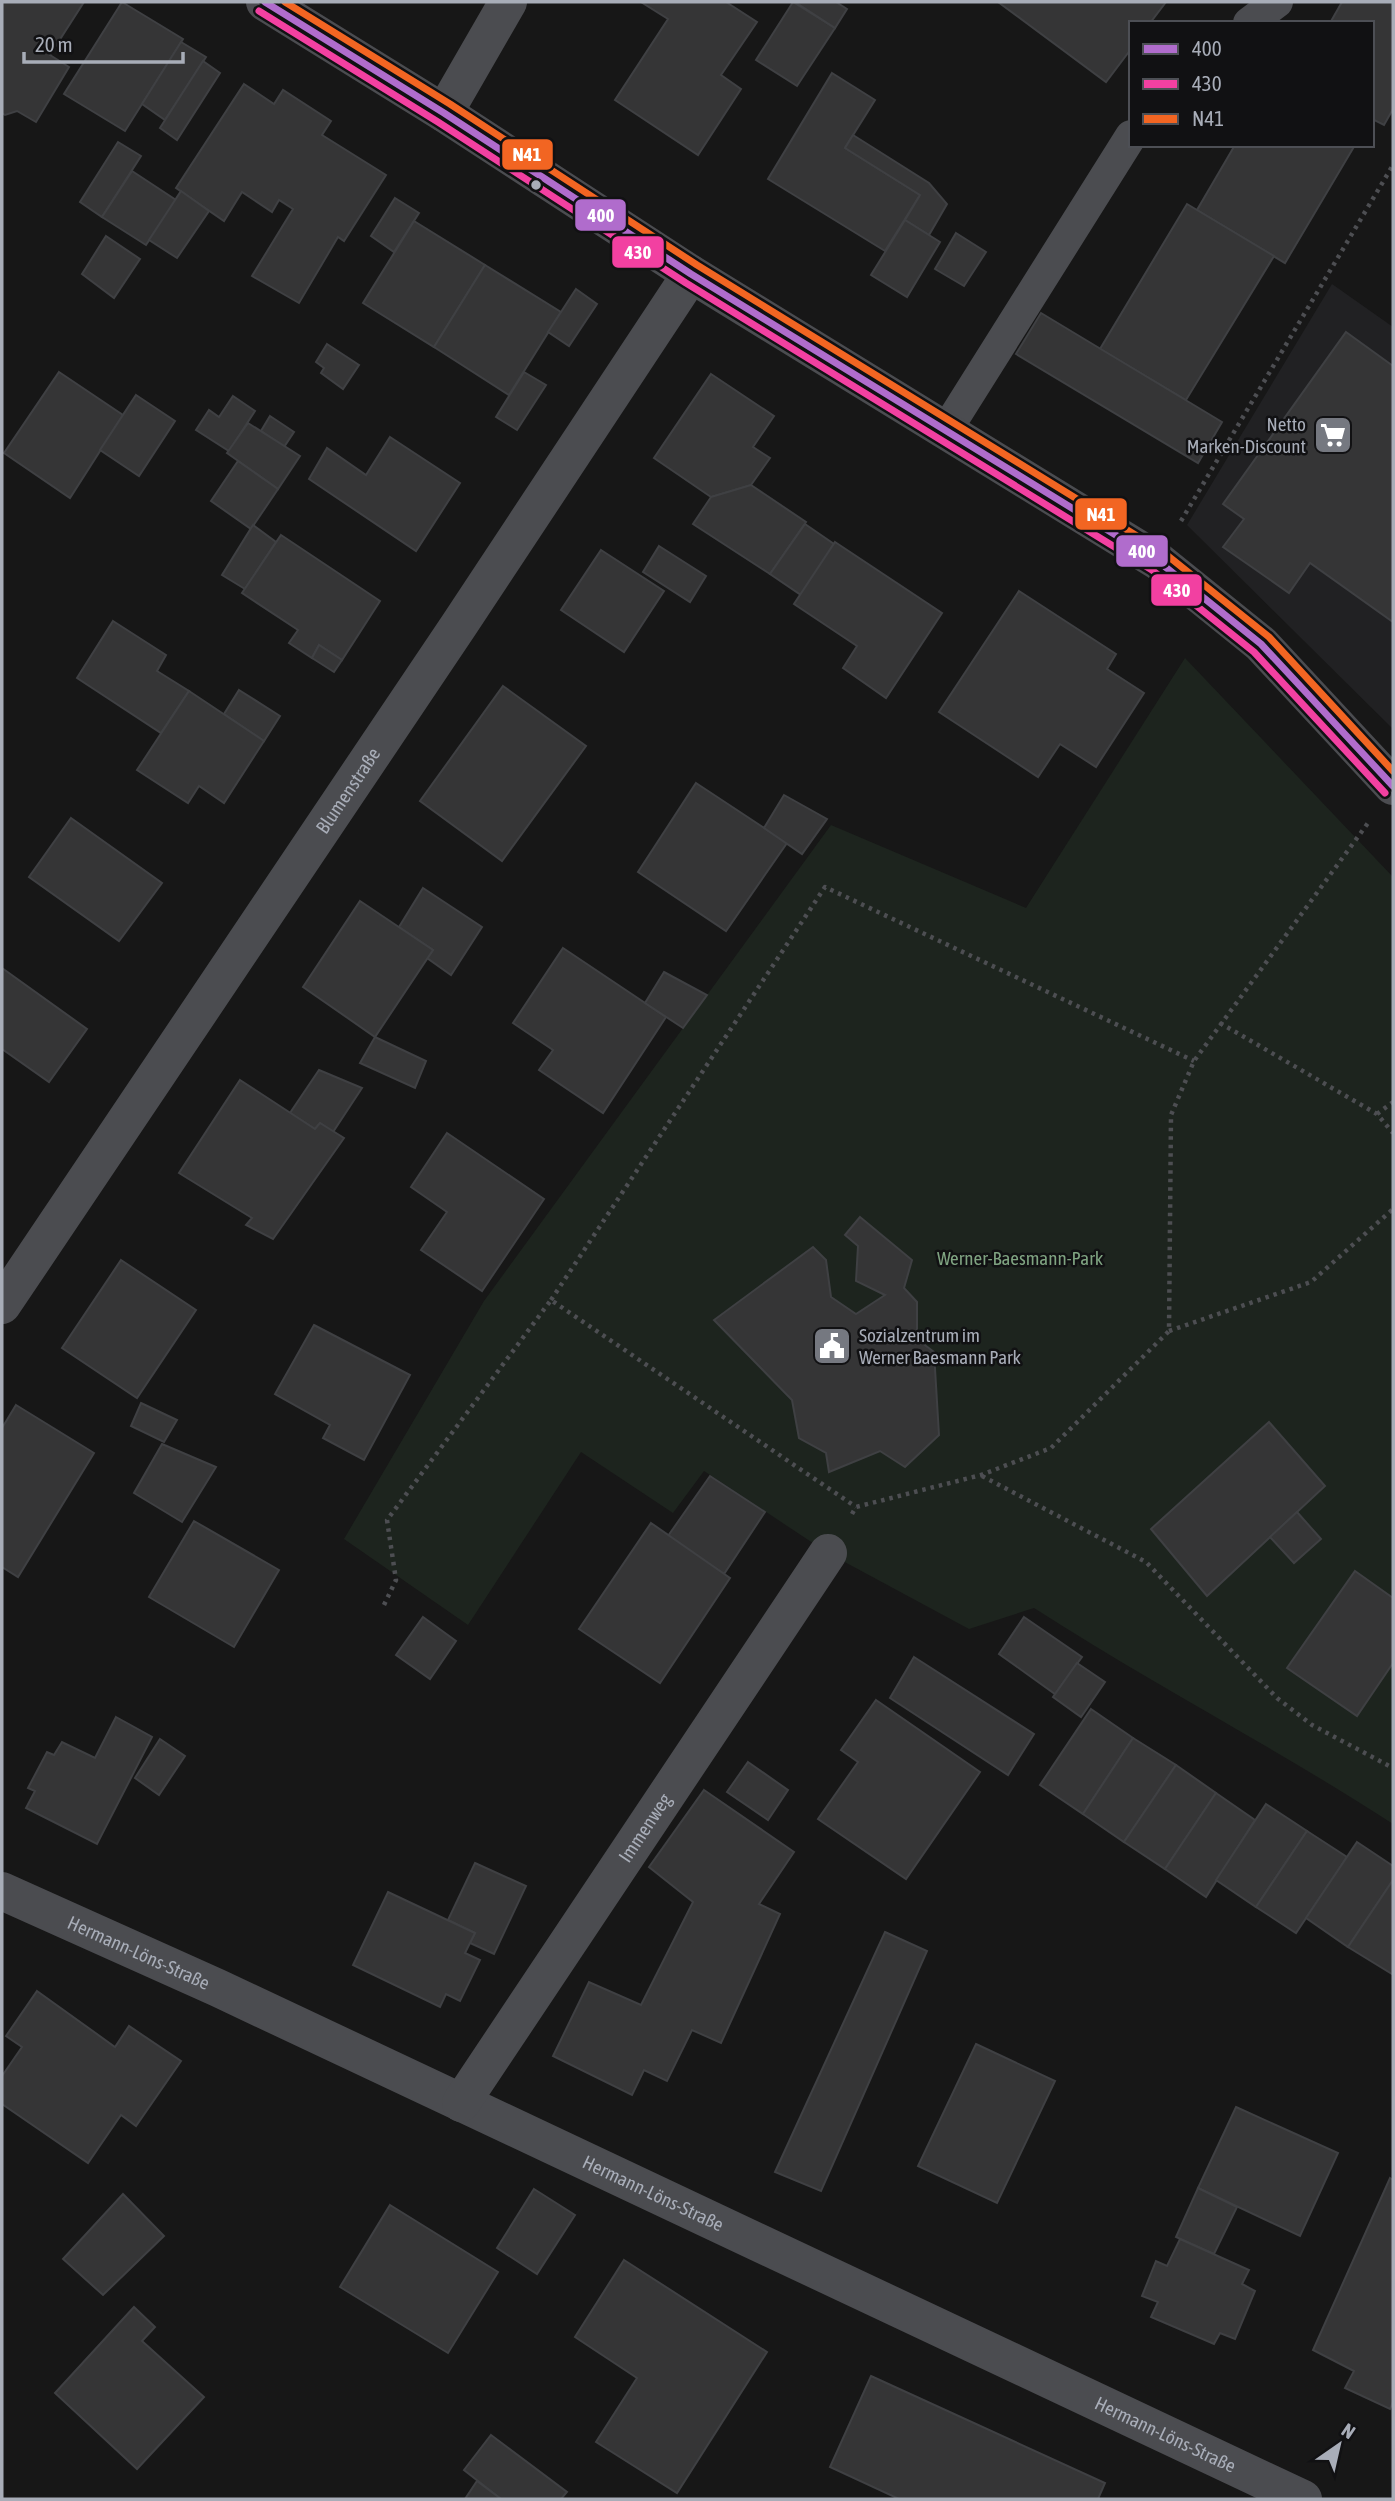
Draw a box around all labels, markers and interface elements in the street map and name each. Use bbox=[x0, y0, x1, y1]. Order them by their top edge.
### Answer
scale bar bbox=[24, 21, 184, 65]
legend bbox=[1129, 21, 1374, 147]
text: 20 m bbox=[35, 32, 73, 56]
text: 400 bbox=[1192, 36, 1222, 60]
text: 430 bbox=[1192, 71, 1222, 95]
text: N41 bbox=[1192, 106, 1224, 130]
line badge: N41 bbox=[501, 138, 554, 171]
text: N41 bbox=[512, 143, 542, 165]
unlabelled marker bbox=[529, 178, 543, 192]
line badge: 400 bbox=[574, 198, 627, 232]
text: 400 bbox=[587, 204, 614, 226]
line badge: 430 bbox=[611, 235, 665, 269]
text: 430 bbox=[624, 241, 651, 263]
place label: Netto Marken-Discount bbox=[1187, 413, 1306, 457]
supermarket icon: Netto Marken-Discount bbox=[1312, 414, 1354, 456]
line badge: N41 bbox=[1074, 497, 1128, 531]
text: N41 bbox=[1086, 503, 1116, 525]
line badge: 400 bbox=[1115, 534, 1169, 568]
text: 400 bbox=[1128, 540, 1155, 562]
line badge: 430 bbox=[1150, 573, 1203, 607]
text: 430 bbox=[1163, 579, 1190, 601]
street label: Blumenstraße bbox=[311, 743, 384, 837]
park label: Werner-Baesmann-Park bbox=[937, 1247, 1104, 1269]
place label: Sozialzentrum im Werner Baesmann Park bbox=[859, 1324, 1022, 1368]
public building icon: Sozialzentrum im Werner Baesmann Park bbox=[811, 1325, 853, 1367]
street label: Immenweg bbox=[614, 1788, 676, 1866]
street label: Hermann-Löns-Straße bbox=[64, 1911, 213, 1994]
street label: Hermann-Löns-Straße bbox=[579, 2150, 727, 2236]
street label: Hermann-Löns-Straße bbox=[1091, 2392, 1239, 2477]
north arrow bbox=[1304, 2410, 1374, 2480]
text: N bbox=[1338, 2419, 1359, 2443]

